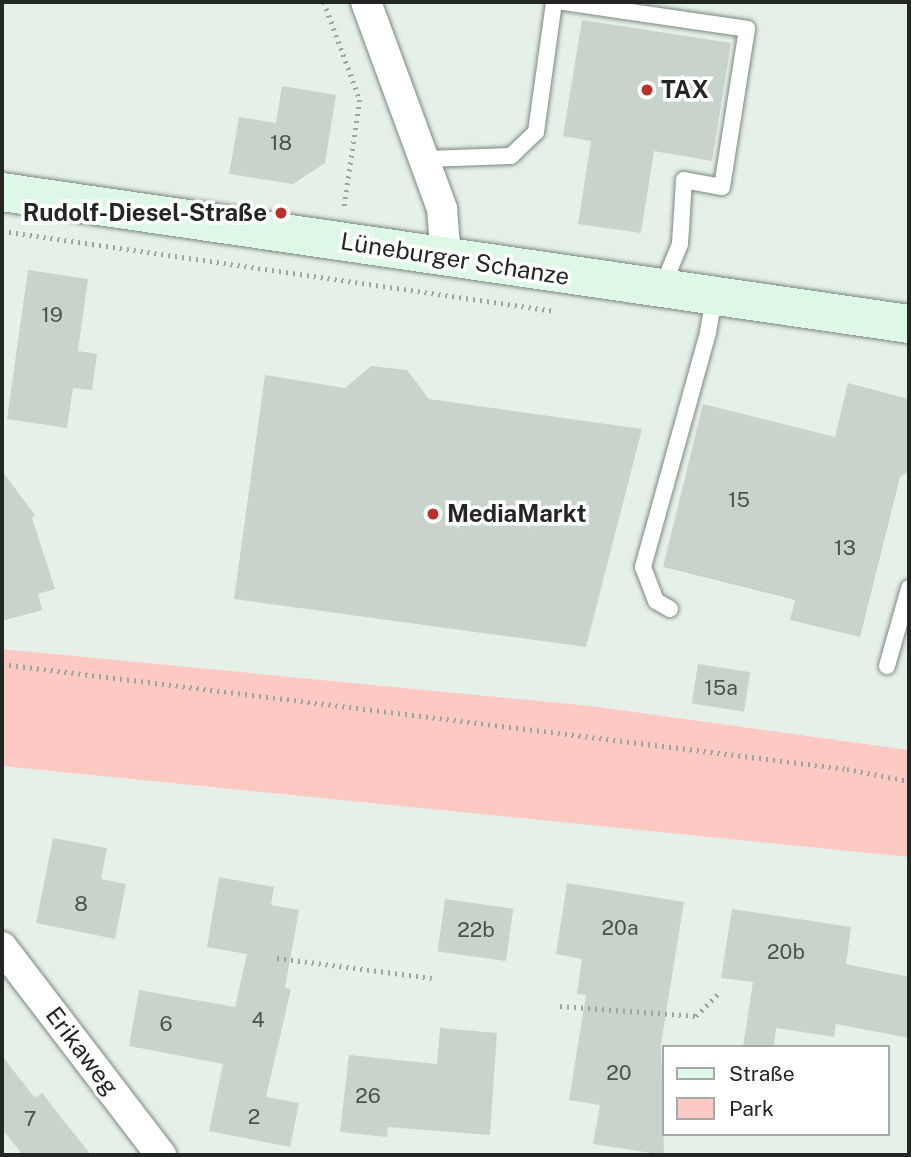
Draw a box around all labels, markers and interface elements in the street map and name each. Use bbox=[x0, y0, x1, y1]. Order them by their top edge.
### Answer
place label: TAX bbox=[661, 76, 709, 104]
marker: TAX bbox=[639, 82, 655, 98]
house number: 18 bbox=[270, 130, 292, 156]
place label: Rudolf-Diesel-Straße bbox=[23, 199, 267, 227]
marker: Rudolf-Diesel-Straße bbox=[273, 205, 289, 221]
street label: Lüneburger Schanze bbox=[339, 227, 571, 291]
house number: 19 bbox=[41, 302, 63, 328]
house number: 15 bbox=[728, 487, 750, 513]
place label: MediaMarkt bbox=[447, 500, 587, 528]
marker: MediaMarkt bbox=[425, 506, 441, 522]
house number: 13 bbox=[834, 535, 856, 561]
house number: 15a bbox=[704, 675, 738, 701]
house number: 8 bbox=[74, 891, 88, 917]
house number: 20a bbox=[602, 915, 638, 941]
house number: 22b bbox=[457, 917, 495, 943]
house number: 20b bbox=[767, 939, 805, 965]
street label: Erikaweg bbox=[40, 1001, 124, 1101]
house number: 4 bbox=[251, 1007, 265, 1033]
house number: 6 bbox=[159, 1011, 173, 1037]
legend bbox=[662, 1045, 890, 1136]
house number: 20 bbox=[606, 1060, 632, 1086]
text: Straße bbox=[729, 1061, 795, 1086]
house number: 26 bbox=[355, 1083, 381, 1109]
text: Park bbox=[729, 1096, 774, 1121]
house number: 2 bbox=[248, 1104, 260, 1130]
house number: 7 bbox=[24, 1106, 36, 1132]

